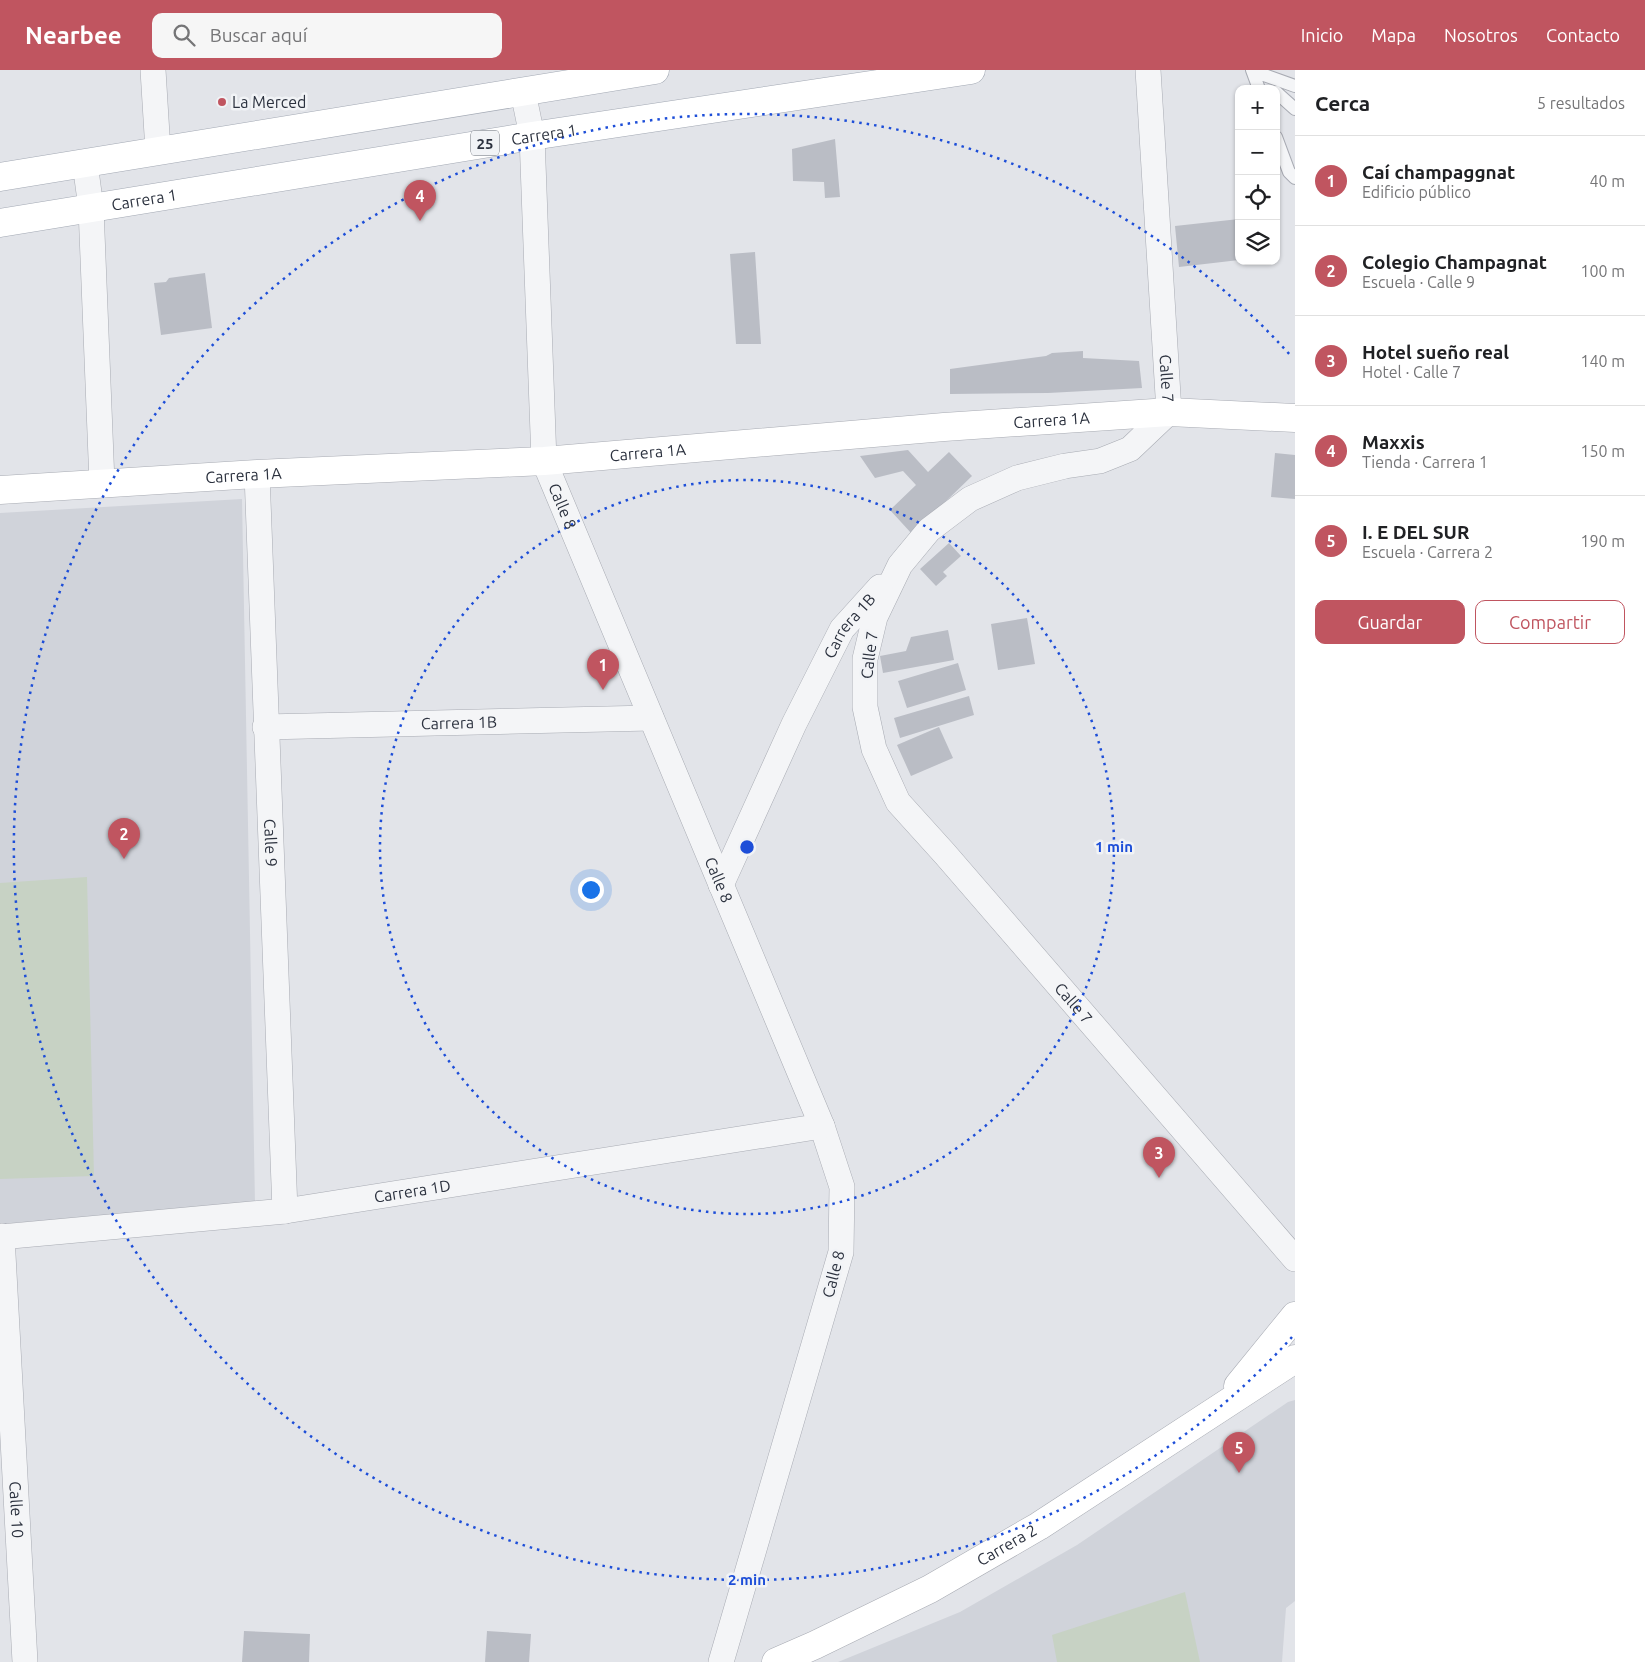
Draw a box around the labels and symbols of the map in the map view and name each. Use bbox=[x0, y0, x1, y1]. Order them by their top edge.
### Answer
place label: La Merced bbox=[232, 93, 306, 111]
marker: La Merced bbox=[216, 96, 228, 108]
street label: Carrera 1 bbox=[510, 120, 578, 148]
road number: 25 bbox=[471, 130, 499, 156]
pin: 4 bbox=[404, 180, 436, 221]
street label: Carrera 1 bbox=[110, 185, 178, 214]
street label: Calle 7 bbox=[1156, 354, 1177, 403]
street label: Carrera 1A bbox=[1013, 408, 1091, 431]
street label: Carrera 1A bbox=[609, 440, 687, 464]
street label: Carrera 1A bbox=[205, 464, 283, 486]
street label: Calle 8 bbox=[545, 480, 580, 532]
street label: Carrera 1B bbox=[820, 590, 879, 661]
street label: Calle 7 bbox=[857, 630, 881, 680]
pin: 1 bbox=[587, 649, 619, 690]
street label: Carrera 1B bbox=[421, 713, 497, 732]
pin: 2 bbox=[108, 818, 140, 859]
street label: Calle 9 bbox=[261, 818, 281, 867]
centre of rings bbox=[738, 838, 756, 856]
text: 1 min bbox=[1095, 838, 1133, 855]
street label: Calle 8 bbox=[701, 854, 737, 905]
your location bbox=[578, 877, 604, 903]
street label: Calle 7 bbox=[1051, 979, 1096, 1027]
pin: 3 bbox=[1143, 1137, 1175, 1178]
street label: Carrera 1D bbox=[373, 1176, 452, 1206]
street label: Calle 8 bbox=[818, 1249, 848, 1299]
pin: 5 bbox=[1223, 1432, 1255, 1473]
street label: Calle 10 bbox=[6, 1481, 27, 1539]
street label: Carrera 2 bbox=[974, 1520, 1040, 1569]
text: 2 min bbox=[728, 1571, 766, 1588]

